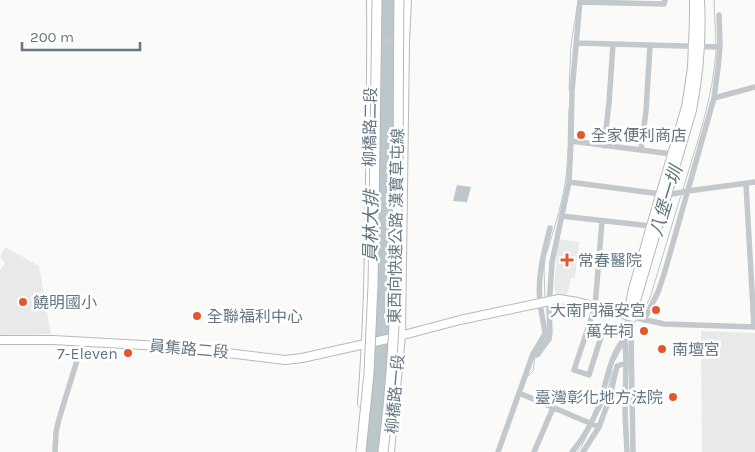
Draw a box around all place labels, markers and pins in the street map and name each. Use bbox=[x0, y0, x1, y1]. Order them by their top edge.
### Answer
place label: 全家便利商店 bbox=[591, 126, 687, 145]
marker: 全家便利商店 bbox=[575, 129, 587, 141]
place label: 常春醫院 bbox=[578, 251, 642, 270]
marker: 常春醫院 bbox=[560, 253, 574, 267]
place label: 饒明國小 bbox=[33, 293, 97, 312]
marker: 饒明國小 bbox=[17, 296, 29, 308]
place label: 大南門福安宮 bbox=[550, 301, 646, 320]
marker: 大南門福安宮 bbox=[650, 304, 662, 316]
place label: 全聯福利中心 bbox=[207, 307, 303, 326]
marker: 全聯福利中心 bbox=[191, 310, 203, 322]
place label: 萬年祠 bbox=[586, 322, 634, 341]
marker: 萬年祠 bbox=[638, 325, 650, 337]
place label: 南壇宮 bbox=[672, 340, 720, 359]
marker: 南壇宮 bbox=[656, 343, 668, 355]
place label: 7-Eleven bbox=[57, 344, 118, 363]
marker: 7-Eleven bbox=[122, 347, 134, 359]
place label: 臺灣彰化地方法院 bbox=[535, 388, 663, 407]
marker: 臺灣彰化地方法院 bbox=[667, 391, 679, 403]

